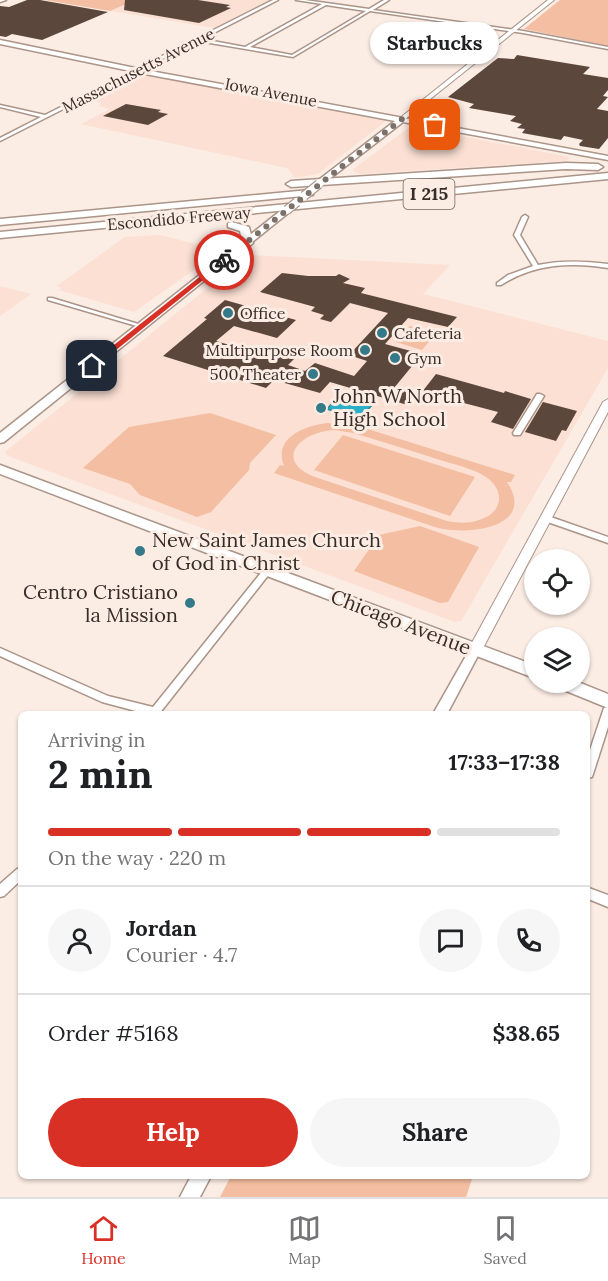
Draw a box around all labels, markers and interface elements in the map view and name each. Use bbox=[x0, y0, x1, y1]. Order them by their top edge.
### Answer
street label: Massachusetts Avenue bbox=[59, 23, 218, 117]
callout: Starbucks bbox=[370, 23, 500, 65]
text: Starbucks bbox=[387, 30, 482, 55]
street label: Iowa Avenue bbox=[223, 73, 319, 111]
pin bbox=[409, 99, 460, 150]
icon: bag bbox=[418, 108, 451, 141]
road number: I 215 bbox=[404, 179, 454, 209]
street label: Escondido Freeway bbox=[106, 202, 252, 234]
courier bbox=[194, 230, 254, 290]
icon: bike bbox=[208, 244, 241, 277]
place label: Office bbox=[240, 303, 286, 323]
marker: Office bbox=[221, 306, 235, 320]
place label: Cafeteria bbox=[394, 323, 462, 343]
marker: Cafeteria bbox=[375, 326, 389, 340]
pin bbox=[66, 340, 117, 391]
place label: Multipurpose Room bbox=[206, 340, 353, 360]
marker: Multipurpose Room bbox=[358, 343, 372, 357]
place label: Gym bbox=[407, 348, 442, 368]
icon: home bbox=[75, 349, 108, 382]
marker: Gym bbox=[388, 351, 402, 365]
place label: 500 Theater bbox=[210, 364, 301, 384]
marker: 500 Theater bbox=[306, 367, 320, 381]
place label: John W North High School bbox=[332, 383, 462, 431]
marker: John W North High School bbox=[314, 401, 328, 415]
place label: New Saint James Church of God in Christ bbox=[152, 527, 381, 575]
marker: New Saint James Church of God in Christ bbox=[133, 544, 147, 558]
map controls bbox=[524, 549, 590, 693]
button: locate bbox=[524, 549, 590, 615]
place label: Centro Cristiano la Mission bbox=[23, 579, 178, 627]
street label: Chicago Avenue bbox=[327, 583, 475, 660]
marker: Centro Cristiano la Mission bbox=[183, 596, 197, 610]
button: layers bbox=[524, 627, 590, 693]
text: Arriving in bbox=[48, 727, 145, 752]
text: 17:33–17:38 bbox=[449, 748, 560, 776]
text: 2 min bbox=[48, 749, 153, 799]
text: On the way · 220 m bbox=[48, 845, 226, 870]
button: person bbox=[48, 909, 111, 972]
button: chat bbox=[419, 909, 482, 972]
button: phone bbox=[497, 909, 560, 972]
text: Jordan bbox=[126, 914, 197, 942]
text: Courier · 4.7 bbox=[126, 942, 237, 967]
text: Order #5168 bbox=[48, 1019, 179, 1047]
text: $38.65 bbox=[493, 1019, 560, 1047]
button: Help bbox=[48, 1098, 298, 1167]
button: Share bbox=[310, 1098, 560, 1167]
tab: Home bbox=[81, 1212, 126, 1268]
tab: Map bbox=[288, 1212, 321, 1268]
tab: Saved bbox=[483, 1212, 527, 1268]

